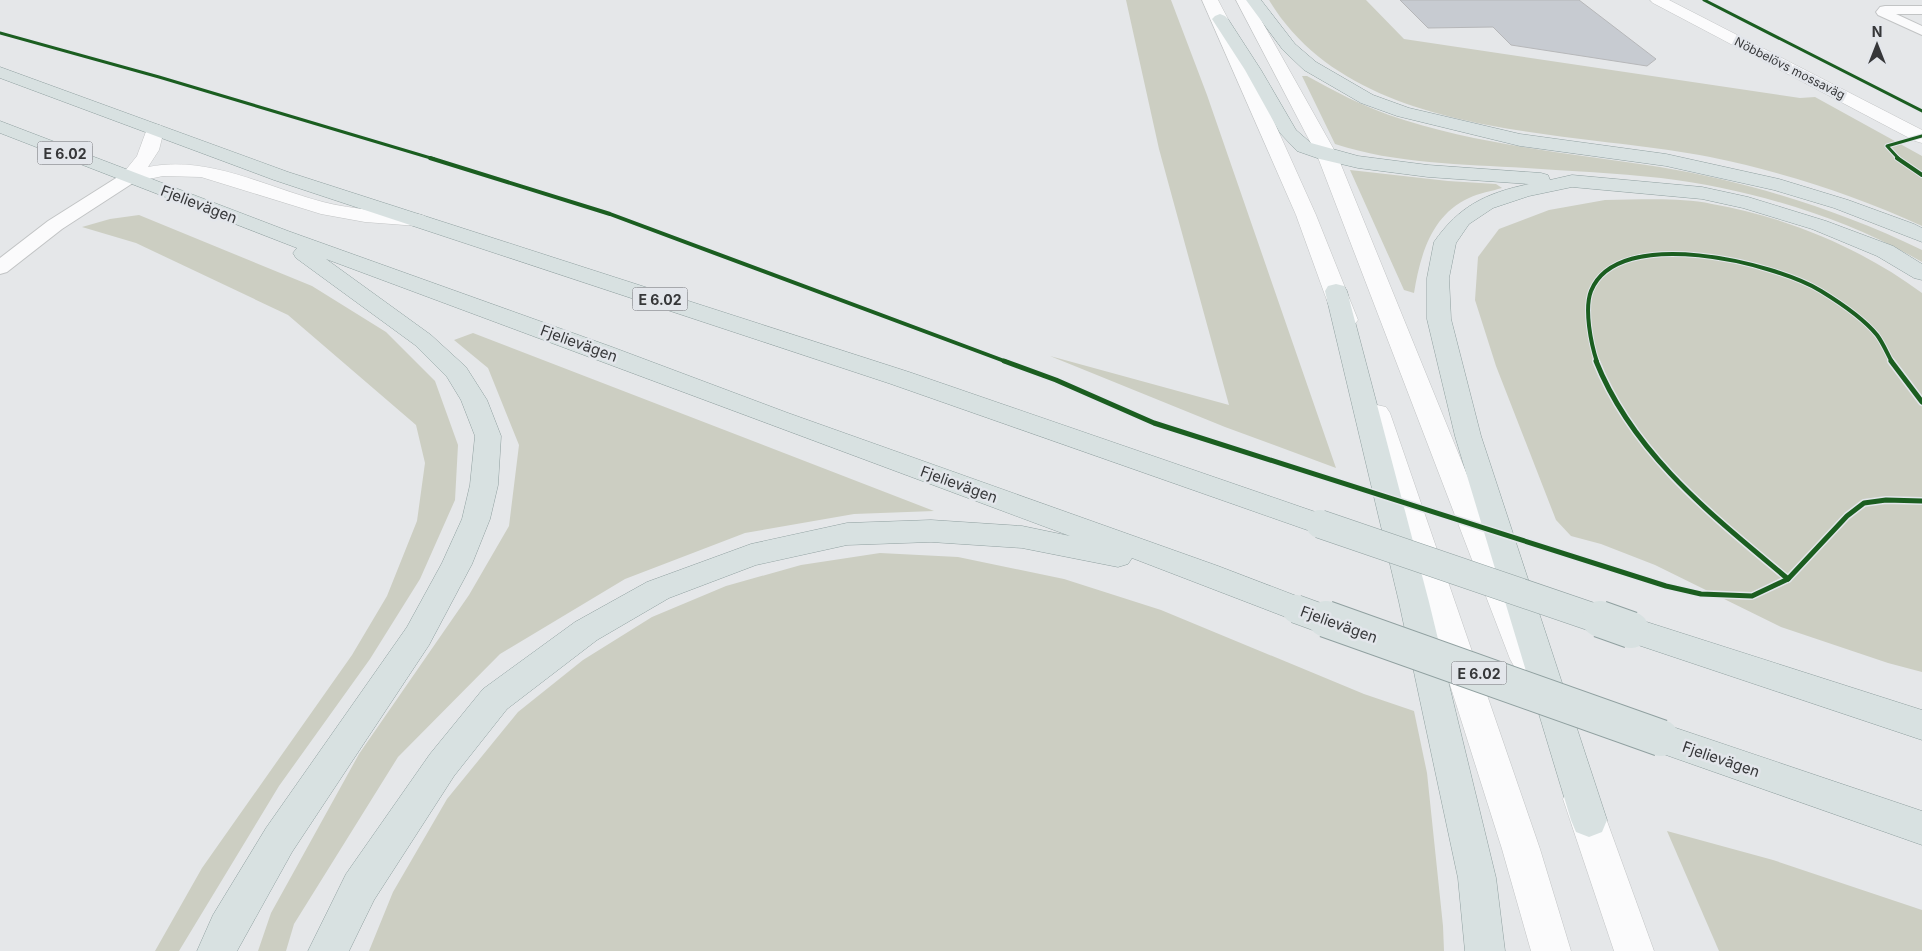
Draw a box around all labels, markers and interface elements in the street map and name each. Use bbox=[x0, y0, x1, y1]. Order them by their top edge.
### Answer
north arrow bbox=[1852, 20, 1902, 70]
text: N bbox=[1872, 23, 1882, 40]
street label: Nöbbelövs mossaväg bbox=[1732, 34, 1848, 102]
road number: E 6.02 bbox=[38, 142, 92, 164]
street label: Fjelievägen bbox=[158, 181, 240, 227]
road number: E 6.02 bbox=[632, 288, 688, 310]
street label: Fjelievägen bbox=[538, 320, 620, 366]
street label: Fjelievägen bbox=[918, 461, 1000, 507]
street label: Fjelievägen bbox=[1298, 601, 1380, 647]
road number: E 6.02 bbox=[1452, 661, 1506, 684]
street label: Fjelievägen bbox=[1680, 737, 1762, 781]

